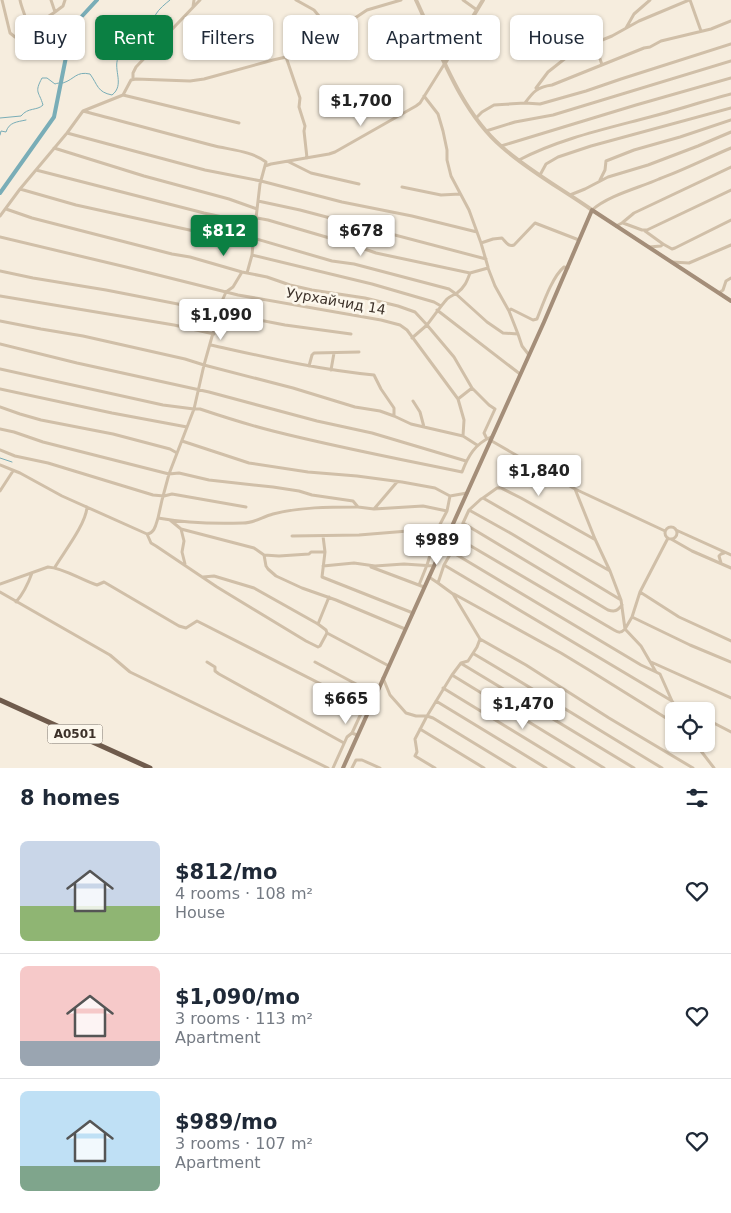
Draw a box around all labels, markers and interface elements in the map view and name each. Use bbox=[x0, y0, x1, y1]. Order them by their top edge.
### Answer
chip: Buy bbox=[15, 15, 85, 60]
chip: Rent bbox=[95, 15, 173, 60]
chip: Filters bbox=[183, 15, 273, 60]
chip: New bbox=[283, 15, 358, 60]
chip: Apartment bbox=[368, 15, 500, 60]
chip: House bbox=[510, 15, 603, 60]
pin: $1,700 bbox=[320, 84, 402, 127]
text: $1,700 bbox=[330, 91, 392, 110]
pin: $812 bbox=[194, 214, 254, 257]
pin: $678 bbox=[331, 214, 391, 257]
text: $812 bbox=[202, 221, 246, 240]
text: $678 bbox=[339, 221, 383, 240]
street label: Уурхайчид 14 bbox=[285, 284, 387, 318]
pin: $1,090 bbox=[180, 298, 262, 341]
text: $1,090 bbox=[190, 305, 252, 324]
pin: $1,840 bbox=[498, 454, 580, 497]
text: $1,840 bbox=[508, 461, 570, 480]
pin: $989 bbox=[407, 524, 467, 566]
text: $989 bbox=[415, 530, 459, 549]
pin: $665 bbox=[316, 682, 376, 725]
pin: $1,470 bbox=[482, 688, 564, 730]
text: $665 bbox=[324, 689, 368, 708]
text: $1,470 bbox=[492, 694, 554, 713]
map controls bbox=[665, 702, 715, 752]
button: locate bbox=[665, 702, 715, 752]
road number: A0501 bbox=[48, 724, 102, 744]
icon: filters bbox=[683, 784, 711, 812]
text: 8 homes bbox=[20, 786, 120, 810]
text: $812/mo bbox=[175, 860, 277, 884]
icon: home bbox=[60, 861, 120, 921]
icon: heart bbox=[683, 877, 711, 905]
text: 4 rooms · 108 m² bbox=[175, 884, 313, 903]
text: House bbox=[175, 903, 225, 922]
text: $1,090/mo bbox=[175, 985, 300, 1009]
icon: home bbox=[60, 986, 120, 1046]
icon: heart bbox=[683, 1002, 711, 1030]
text: 3 rooms · 113 m² bbox=[175, 1009, 313, 1028]
text: Apartment bbox=[175, 1028, 261, 1047]
text: $989/mo bbox=[175, 1110, 277, 1134]
icon: home bbox=[60, 1111, 120, 1171]
icon: heart bbox=[683, 1127, 711, 1155]
text: 3 rooms · 107 m² bbox=[175, 1134, 313, 1153]
text: Apartment bbox=[175, 1153, 261, 1172]

